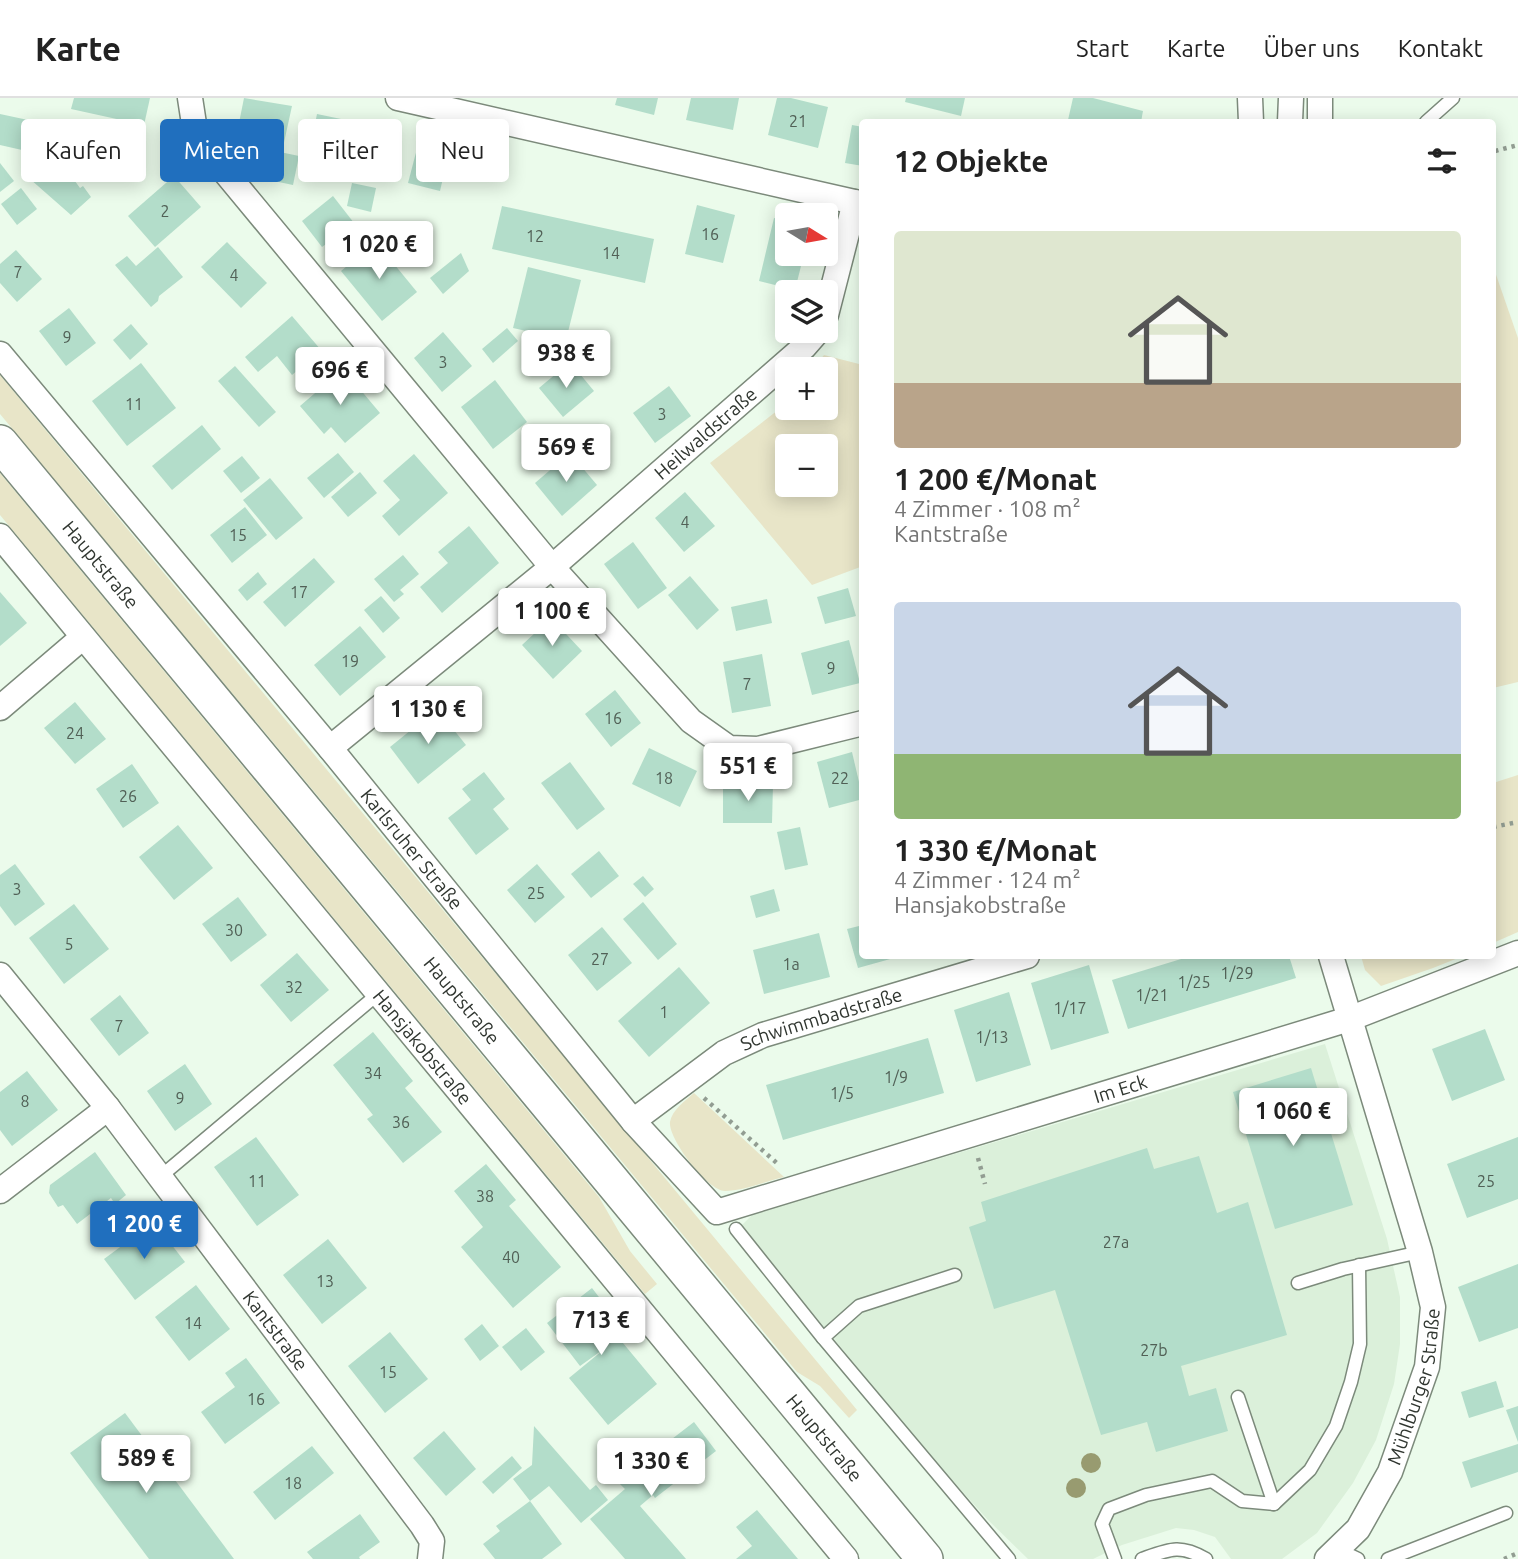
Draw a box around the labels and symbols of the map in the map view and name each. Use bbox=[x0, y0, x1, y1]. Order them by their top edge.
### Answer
house number: 21 bbox=[789, 112, 807, 130]
house number: 2 bbox=[160, 202, 170, 220]
north arrow bbox=[775, 203, 838, 266]
pin: 1 020 € bbox=[314, 222, 444, 281]
house number: 16 bbox=[701, 225, 719, 243]
house number: 12 bbox=[526, 227, 544, 245]
house number: 14 bbox=[602, 244, 620, 262]
house number: 7 bbox=[13, 263, 23, 281]
house number: 4 bbox=[229, 266, 239, 284]
house number: 9 bbox=[62, 328, 72, 346]
pin: 938 € bbox=[517, 330, 615, 390]
pin: 696 € bbox=[291, 348, 389, 407]
house number: 3 bbox=[438, 353, 448, 371]
street label: Heilwaldstraße bbox=[650, 383, 761, 484]
house number: 11 bbox=[125, 395, 143, 413]
house number: 3 bbox=[657, 405, 667, 423]
pin: 569 € bbox=[517, 424, 615, 484]
house number: 4 bbox=[680, 513, 690, 531]
street label: Hauptstraße bbox=[58, 516, 143, 613]
house number: 15 bbox=[229, 526, 247, 544]
house number: 17 bbox=[290, 583, 308, 601]
pin: 1 100 € bbox=[487, 588, 617, 648]
house number: 19 bbox=[341, 652, 359, 670]
house number: 9 bbox=[826, 659, 836, 677]
house number: 7 bbox=[742, 675, 752, 693]
pin: 1 130 € bbox=[363, 686, 493, 746]
house number: 16 bbox=[604, 709, 622, 727]
house number: 24 bbox=[66, 724, 84, 742]
pin: 551 € bbox=[699, 744, 797, 803]
house number: 18 bbox=[655, 769, 673, 787]
house number: 22 bbox=[831, 769, 849, 787]
street label: Karlsruher Straße bbox=[356, 784, 468, 914]
house number: 26 bbox=[119, 787, 137, 805]
house number: 3 bbox=[12, 880, 22, 898]
house number: 25 bbox=[527, 884, 545, 902]
house number: 30 bbox=[225, 921, 243, 939]
house number: 5 bbox=[64, 935, 74, 953]
house number: 27 bbox=[591, 950, 609, 968]
street label: Hauptstraße bbox=[419, 952, 505, 1049]
house number: 1a bbox=[782, 955, 800, 973]
house number: 1/29 bbox=[1221, 964, 1253, 982]
house number: 1/25 bbox=[1178, 973, 1210, 991]
house number: 32 bbox=[285, 978, 303, 996]
street label: Schwimmbadstraße bbox=[737, 983, 905, 1055]
street label: Hansjakobstraße bbox=[369, 985, 476, 1109]
house number: 1/21 bbox=[1136, 986, 1168, 1004]
house number: 1/17 bbox=[1054, 999, 1086, 1017]
house number: 1 bbox=[659, 1003, 669, 1021]
house number: 7 bbox=[114, 1017, 124, 1035]
house number: 1/13 bbox=[976, 1028, 1008, 1046]
house number: 34 bbox=[364, 1064, 382, 1082]
house number: 1/9 bbox=[884, 1068, 908, 1086]
street label: Im Eck bbox=[1091, 1070, 1150, 1107]
house number: 1/5 bbox=[830, 1084, 854, 1102]
pin: 1 060 € bbox=[1228, 1088, 1358, 1148]
house number: 9 bbox=[175, 1089, 185, 1107]
house number: 8 bbox=[20, 1092, 30, 1110]
house number: 36 bbox=[392, 1113, 410, 1131]
house number: 11 bbox=[248, 1172, 266, 1190]
house number: 25 bbox=[1477, 1172, 1495, 1190]
house number: 38 bbox=[476, 1187, 494, 1205]
pin: 1 200 € bbox=[79, 1202, 209, 1261]
house number: 27a bbox=[1103, 1233, 1129, 1251]
house number: 40 bbox=[502, 1248, 520, 1266]
house number: 13 bbox=[316, 1272, 334, 1290]
street label: Kantstraße bbox=[238, 1286, 313, 1375]
pin: 713 € bbox=[552, 1298, 650, 1357]
street label: Mühlburger Straße bbox=[1382, 1307, 1444, 1468]
house number: 14 bbox=[184, 1314, 202, 1332]
house number: 27b bbox=[1140, 1341, 1168, 1359]
house number: 15 bbox=[379, 1363, 397, 1381]
street label: Hauptstraße bbox=[782, 1389, 867, 1486]
house number: 16 bbox=[247, 1390, 265, 1408]
pin: 589 € bbox=[97, 1436, 195, 1495]
pin: 1 330 € bbox=[586, 1438, 716, 1498]
house number: 18 bbox=[284, 1474, 302, 1492]

